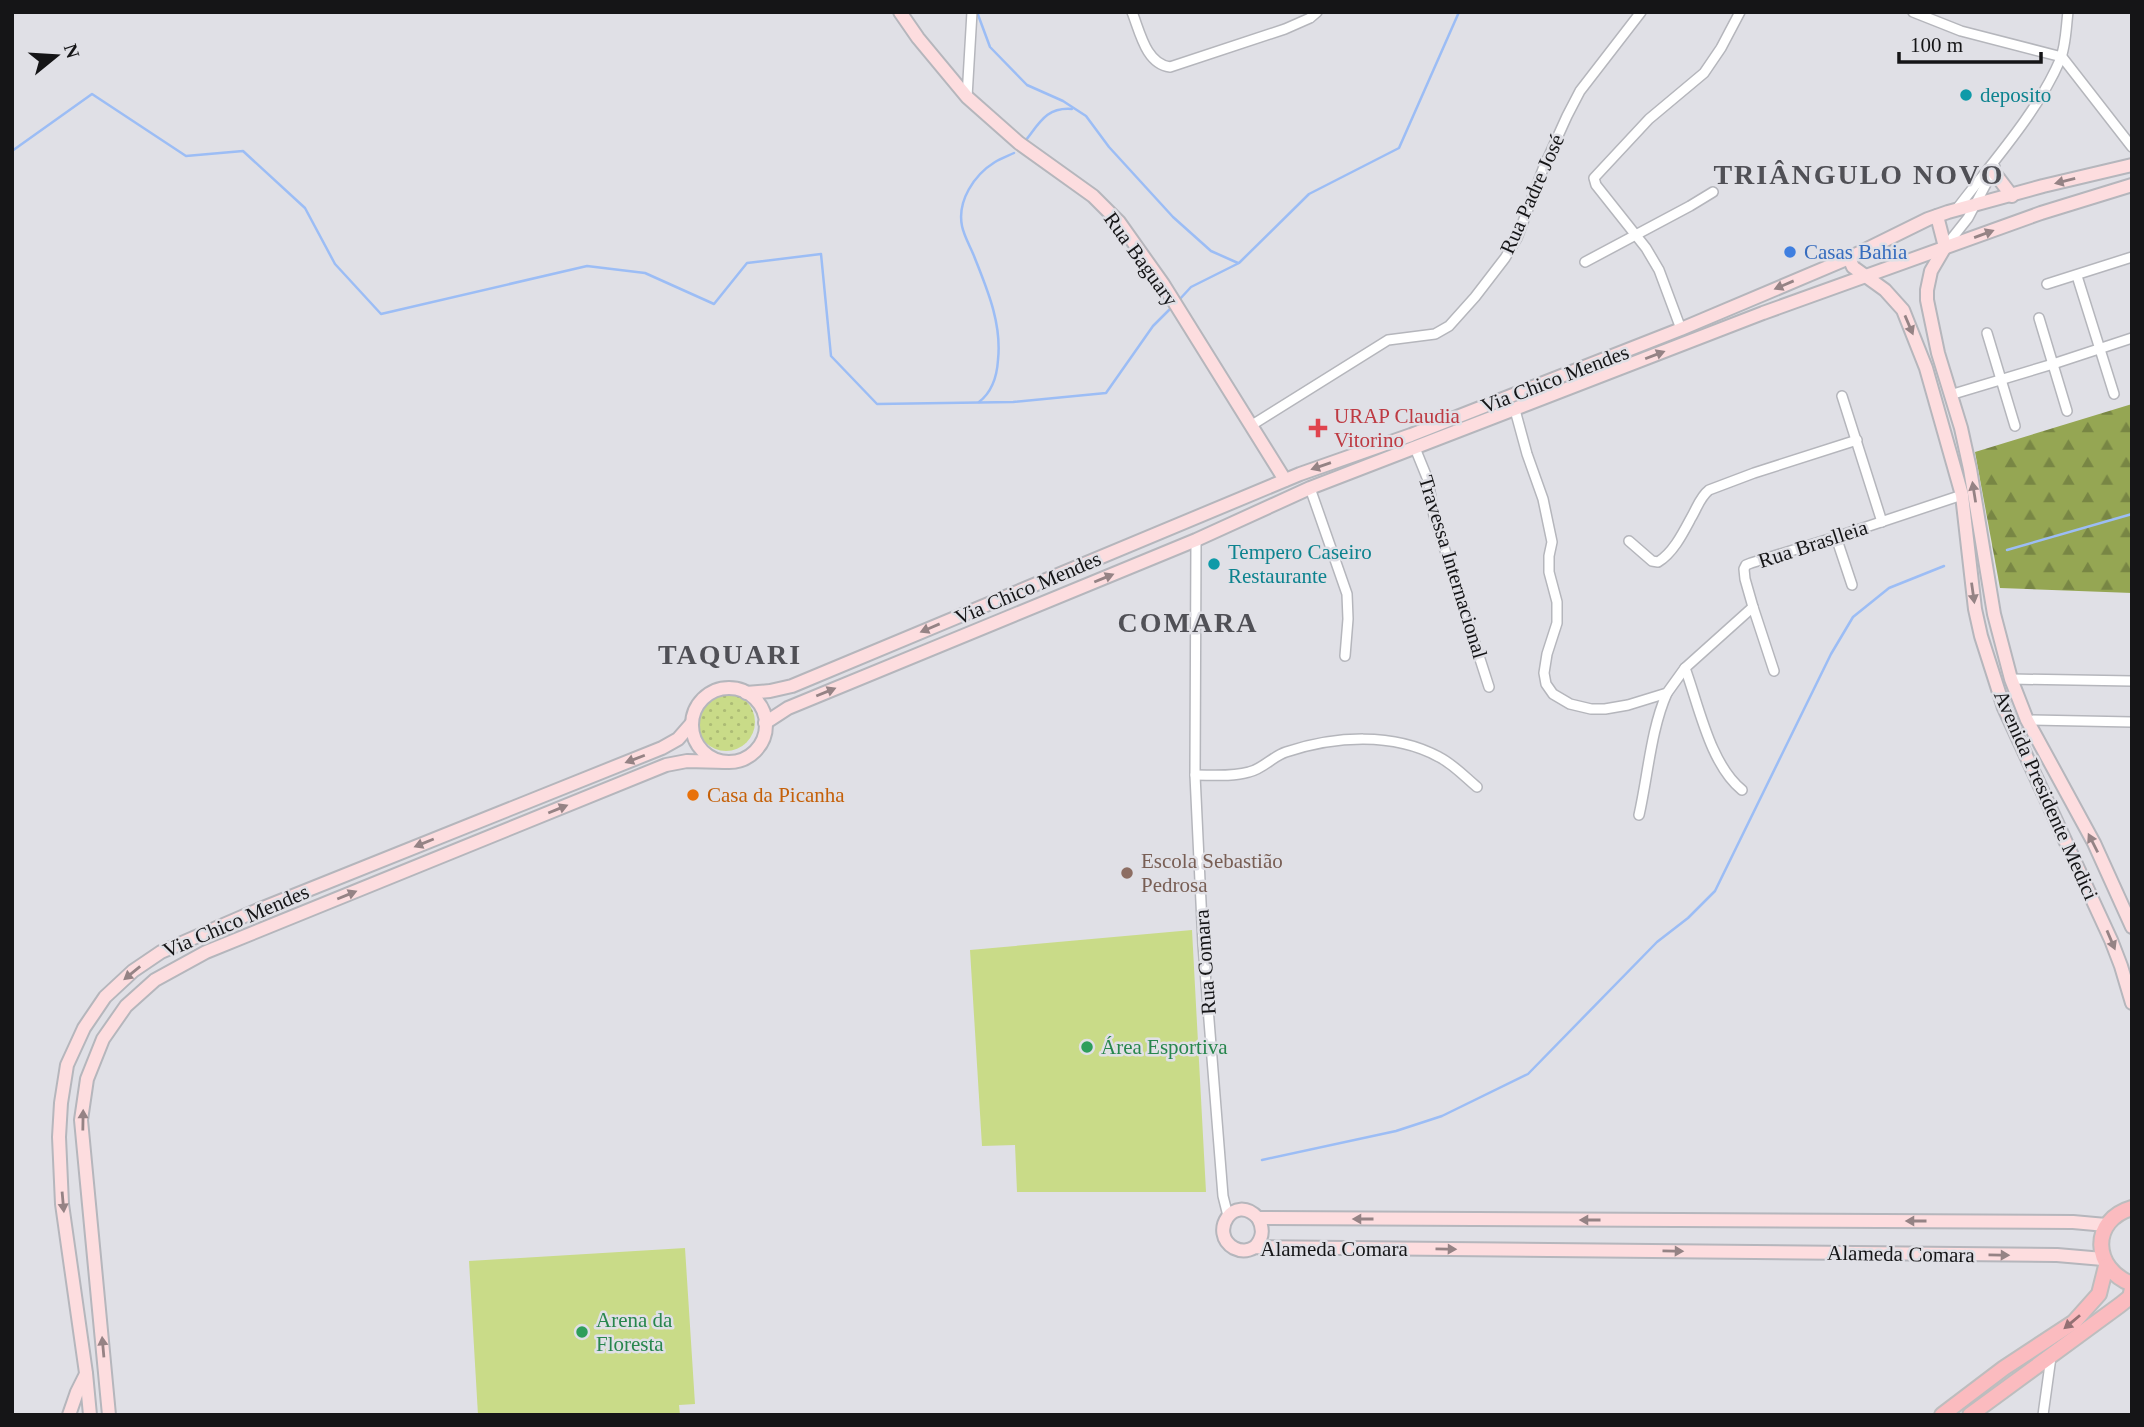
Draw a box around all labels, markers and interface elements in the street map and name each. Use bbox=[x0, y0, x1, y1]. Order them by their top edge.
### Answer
north arrow bbox=[21, 21, 91, 91]
scale bar bbox=[1899, 21, 2041, 65]
text: 100 m bbox=[1910, 33, 1963, 57]
text: N bbox=[60, 41, 84, 61]
place label: deposito bbox=[1980, 83, 2051, 107]
marker: deposito bbox=[1958, 87, 1974, 103]
street label: Rua Padre José bbox=[1495, 131, 1569, 257]
district label: TRIÂNGULO NOVO bbox=[1713, 159, 2005, 190]
one-way arrow bbox=[2054, 176, 2076, 187]
street label: Rua Baguary bbox=[1099, 207, 1183, 311]
one-way arrow bbox=[1973, 228, 1994, 239]
place label: Casas Bahia bbox=[1804, 240, 1908, 264]
marker: Casas Bahia bbox=[1782, 244, 1798, 260]
one-way arrow bbox=[1774, 280, 1795, 291]
one-way arrow bbox=[1904, 315, 1915, 336]
street label: Via Chico Mendes bbox=[1478, 340, 1632, 418]
one-way arrow bbox=[1645, 349, 1666, 360]
place label: URAP Claudia Vitorino bbox=[1334, 404, 1460, 452]
marker: URAP Claudia Vitorino bbox=[1308, 418, 1328, 438]
one-way arrow bbox=[1311, 461, 1332, 472]
street label: Travessa Internacional bbox=[1414, 473, 1492, 661]
one-way arrow bbox=[1968, 481, 1979, 503]
street label: Rua Braslleia bbox=[1755, 515, 1871, 573]
place label: Tempero Caseiro Restaurante bbox=[1228, 540, 1372, 588]
street label: Via Chico Mendes bbox=[951, 546, 1105, 630]
marker: Tempero Caseiro Restaurante bbox=[1206, 556, 1222, 572]
one-way arrow bbox=[1094, 572, 1115, 583]
one-way arrow bbox=[1968, 582, 1979, 604]
district label: COMARA bbox=[1117, 607, 1259, 638]
one-way arrow bbox=[920, 622, 940, 634]
district label: TAQUARI bbox=[658, 639, 802, 670]
one-way arrow bbox=[815, 686, 836, 697]
street label: Avenida Presidente Medici bbox=[1989, 686, 2103, 904]
one-way arrow bbox=[624, 753, 645, 764]
place label: Casa da Picanha bbox=[707, 783, 845, 807]
marker: Casa da Picanha bbox=[685, 787, 701, 803]
one-way arrow bbox=[547, 803, 568, 814]
one-way arrow bbox=[2088, 833, 2099, 853]
one-way arrow bbox=[413, 838, 434, 849]
place label: Escola Sebastião Pedrosa bbox=[1141, 849, 1283, 897]
marker: Escola Sebastião Pedrosa bbox=[1119, 865, 1135, 881]
street label: Via Chico Mendes bbox=[159, 879, 313, 963]
one-way arrow bbox=[337, 889, 358, 900]
street label: Rua Comara bbox=[1189, 908, 1221, 1015]
one-way arrow bbox=[2105, 930, 2116, 951]
one-way arrow bbox=[123, 966, 141, 981]
place label: Área Esportiva bbox=[1101, 1035, 1228, 1059]
marker: Área Esportiva bbox=[1079, 1039, 1095, 1055]
one-way arrow bbox=[77, 1109, 89, 1131]
one-way arrow bbox=[58, 1191, 69, 1213]
one-way arrow bbox=[1352, 1213, 1374, 1225]
one-way arrow bbox=[1579, 1214, 1601, 1226]
one-way arrow bbox=[1905, 1215, 1927, 1227]
street label: Alameda Comara bbox=[1260, 1237, 1408, 1261]
street label: Alameda Comara bbox=[1827, 1241, 1976, 1267]
one-way arrow bbox=[1435, 1243, 1457, 1255]
one-way arrow bbox=[1663, 1246, 1685, 1257]
one-way arrow bbox=[1988, 1249, 2010, 1261]
place label: Arena da Floresta bbox=[596, 1308, 673, 1356]
one-way arrow bbox=[2063, 1314, 2081, 1330]
marker: Arena da Floresta bbox=[574, 1324, 590, 1340]
one-way arrow bbox=[97, 1336, 108, 1358]

